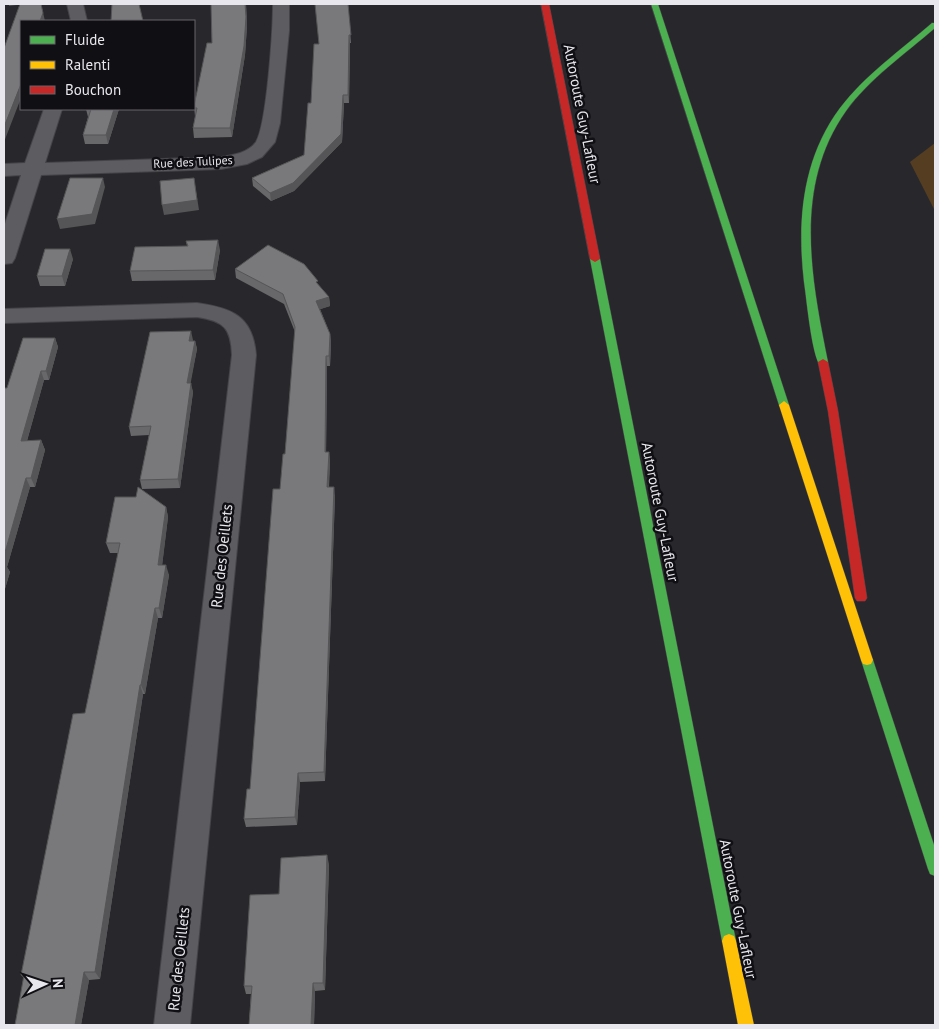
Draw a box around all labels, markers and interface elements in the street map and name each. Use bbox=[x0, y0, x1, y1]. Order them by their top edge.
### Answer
legend bbox=[20, 20, 195, 110]
text: Fluide bbox=[65, 30, 105, 49]
street label: Autoroute Guy-Lafleur bbox=[560, 43, 605, 185]
text: Ralenti bbox=[65, 55, 111, 74]
text: Bouchon bbox=[65, 80, 121, 99]
street label: Rue des Tulipes bbox=[153, 152, 233, 171]
street label: Autoroute Guy-Lafleur bbox=[638, 441, 683, 583]
street label: Rue des Oeillets bbox=[207, 503, 236, 609]
street label: Autoroute Guy-Lafleur bbox=[716, 838, 761, 980]
street label: Rue des Oeillets bbox=[164, 906, 193, 1012]
north arrow bbox=[20, 959, 70, 1009]
text: N bbox=[49, 978, 67, 988]

